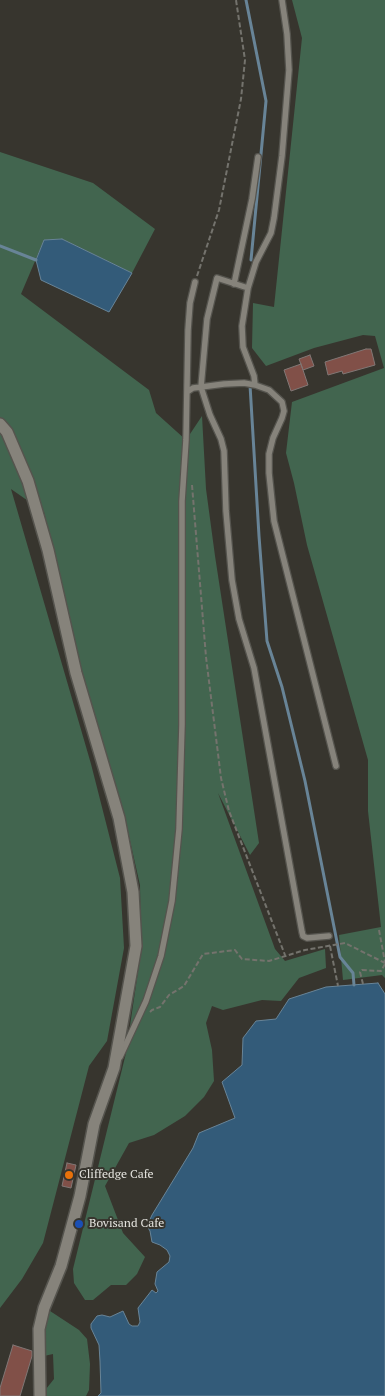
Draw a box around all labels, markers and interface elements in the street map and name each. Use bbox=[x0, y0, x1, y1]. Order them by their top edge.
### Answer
place label: Cliffedge Cafe bbox=[79, 1168, 154, 1182]
marker: Cliffedge Cafe bbox=[63, 1169, 75, 1181]
place label: Bovisand Cafe bbox=[89, 1217, 164, 1231]
marker: Bovisand Cafe bbox=[73, 1218, 85, 1230]

